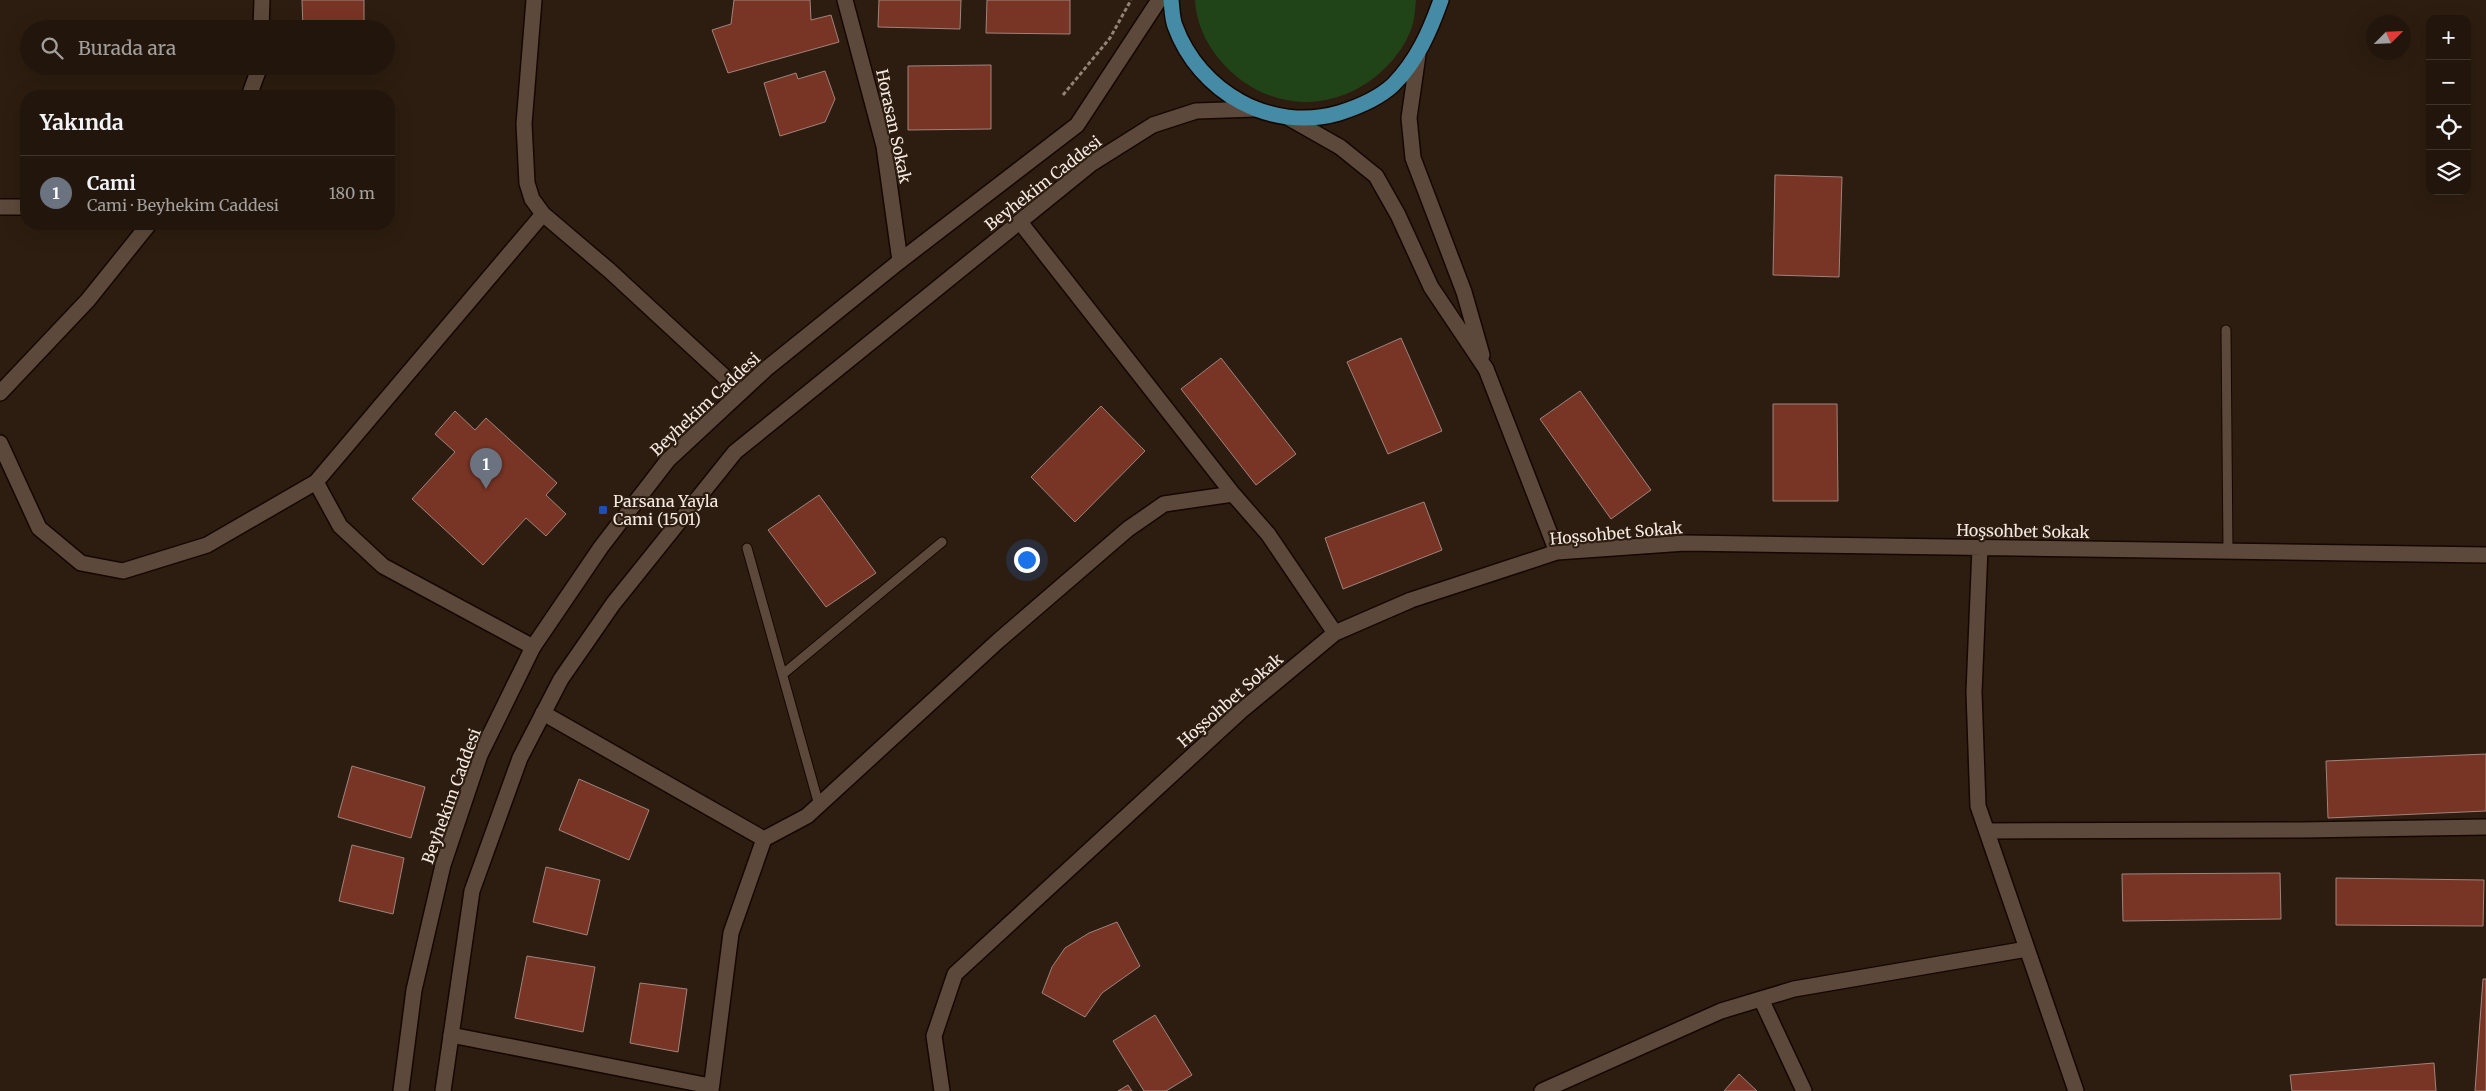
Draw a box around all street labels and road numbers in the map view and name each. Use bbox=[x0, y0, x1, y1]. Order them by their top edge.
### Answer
street label: Horasan Sokak bbox=[872, 67, 916, 186]
street label: Beyhekim Caddesi bbox=[981, 131, 1105, 235]
street label: Beyhekim Caddesi bbox=[646, 348, 764, 460]
street label: Hoşsohbet Sokak bbox=[1549, 517, 1684, 549]
street label: Hoşsohbet Sokak bbox=[1956, 520, 2091, 542]
street label: Hoşsohbet Sokak bbox=[1173, 648, 1287, 751]
street label: Beyhekim Caddesi bbox=[417, 726, 485, 866]

